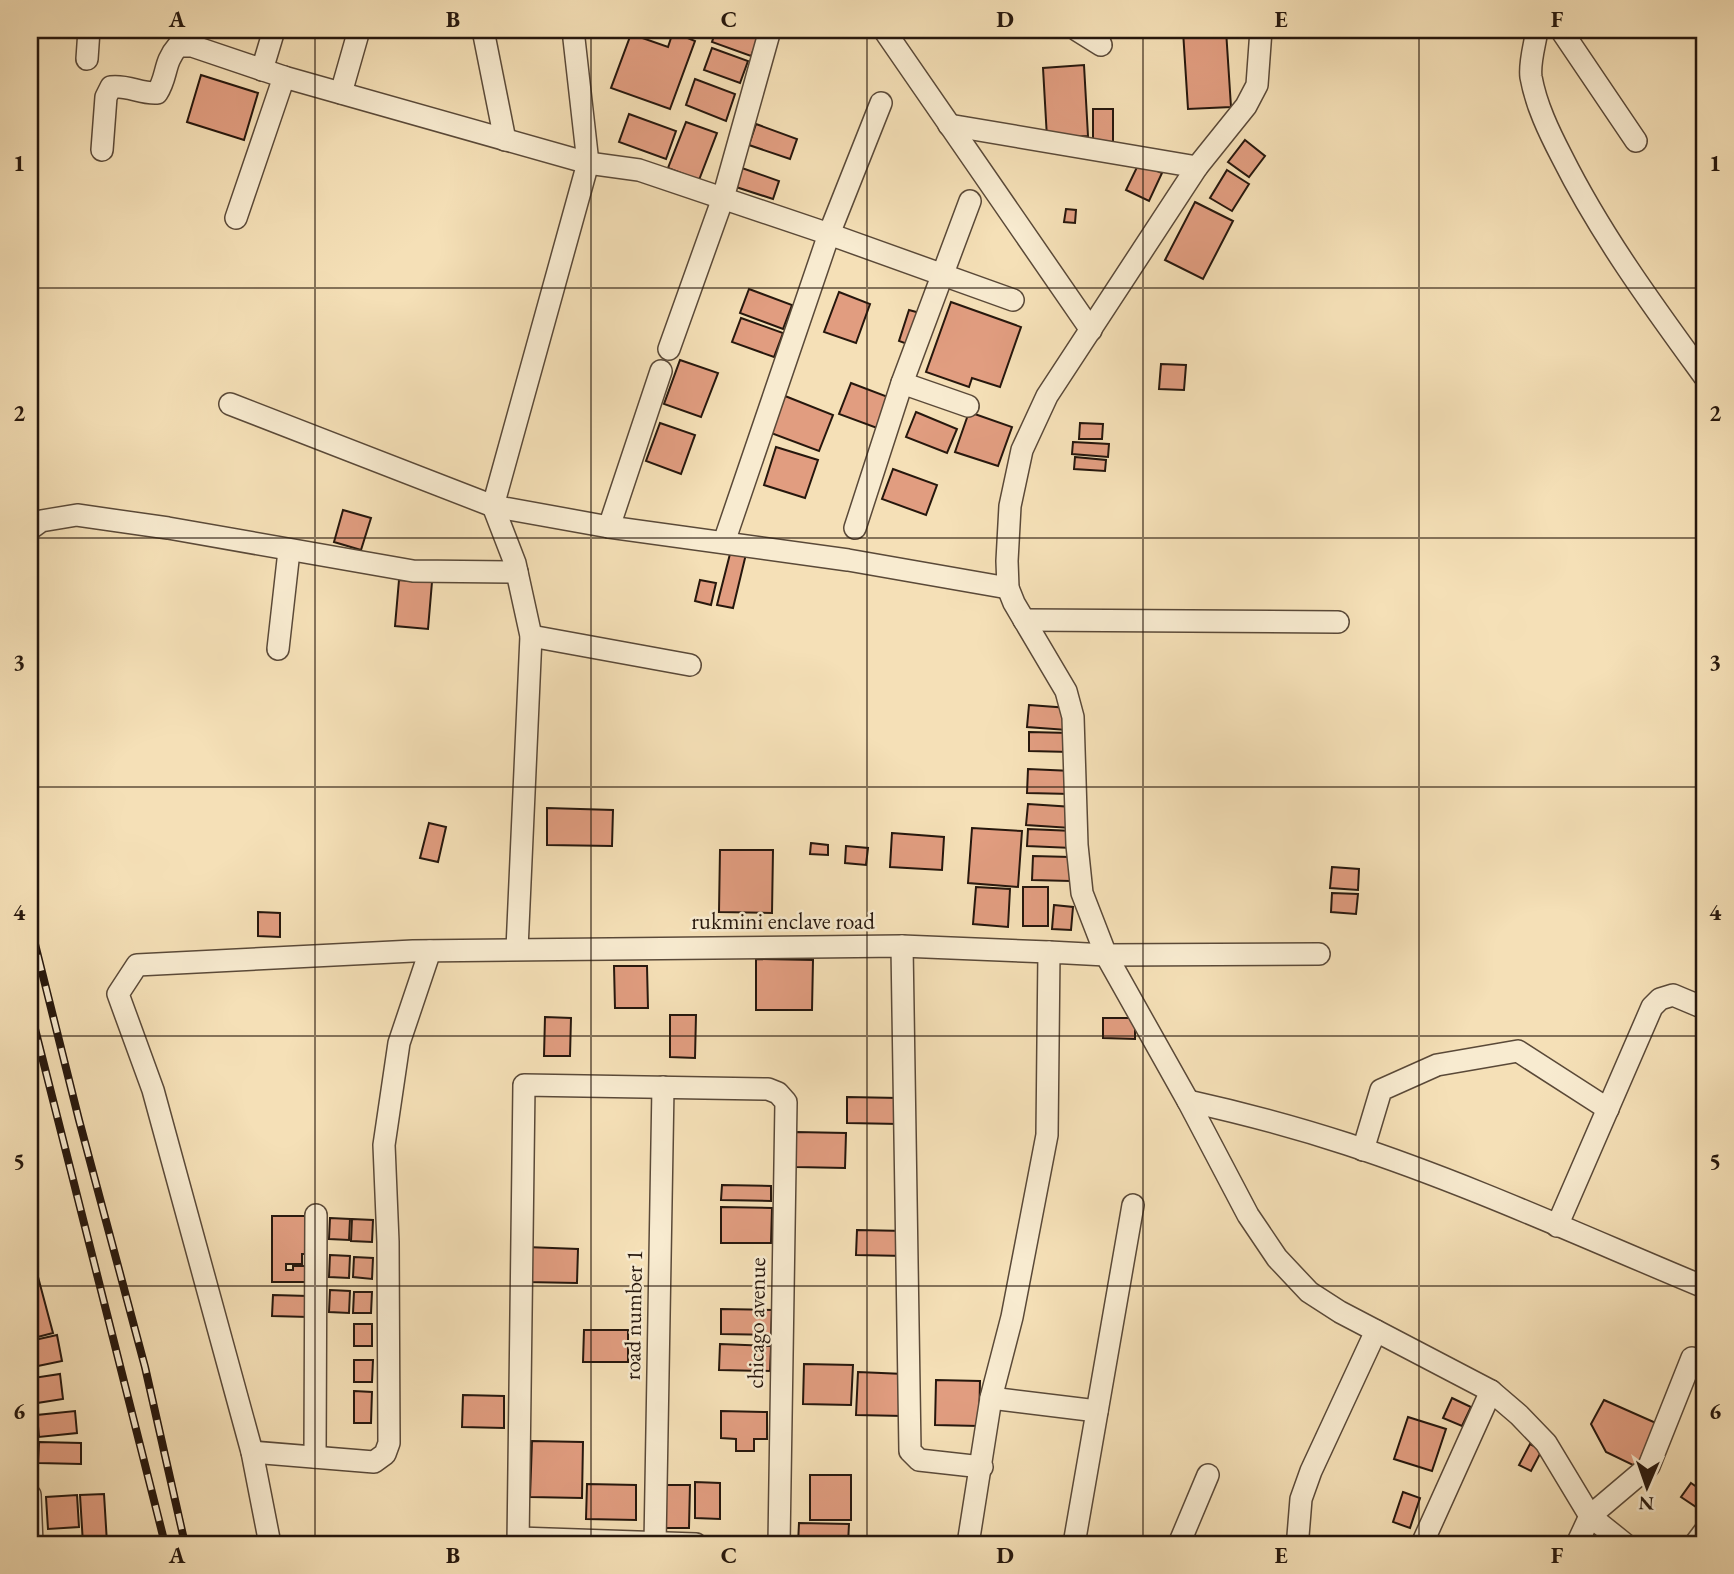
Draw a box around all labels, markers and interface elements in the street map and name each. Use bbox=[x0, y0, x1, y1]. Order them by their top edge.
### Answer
text: A bbox=[168, 4, 186, 34]
text: B bbox=[446, 4, 460, 34]
text: C bbox=[721, 4, 737, 34]
text: D bbox=[996, 4, 1014, 34]
text: E bbox=[1274, 4, 1288, 34]
text: F bbox=[1551, 4, 1564, 34]
text: 1 bbox=[13, 148, 25, 178]
text: 1 bbox=[1709, 148, 1721, 178]
text: 2 bbox=[13, 398, 25, 428]
text: 2 bbox=[1709, 398, 1721, 428]
text: 3 bbox=[13, 647, 25, 677]
text: 3 bbox=[1709, 647, 1721, 677]
text: 4 bbox=[13, 897, 26, 927]
text: 4 bbox=[1709, 897, 1722, 927]
street label: rukmini enclave road bbox=[691, 906, 875, 936]
text: 5 bbox=[13, 1146, 25, 1176]
text: 5 bbox=[1709, 1146, 1721, 1176]
street label: road number 1 bbox=[617, 1250, 649, 1380]
street label: chicago avenue bbox=[740, 1257, 772, 1389]
text: 6 bbox=[13, 1396, 25, 1426]
text: 6 bbox=[1709, 1396, 1721, 1426]
north arrow bbox=[1612, 1452, 1682, 1522]
text: N bbox=[1638, 1491, 1655, 1516]
text: A bbox=[168, 1540, 186, 1570]
text: B bbox=[446, 1540, 460, 1570]
text: C bbox=[721, 1540, 737, 1570]
text: D bbox=[996, 1540, 1014, 1570]
text: E bbox=[1274, 1540, 1288, 1570]
text: F bbox=[1551, 1540, 1564, 1570]

